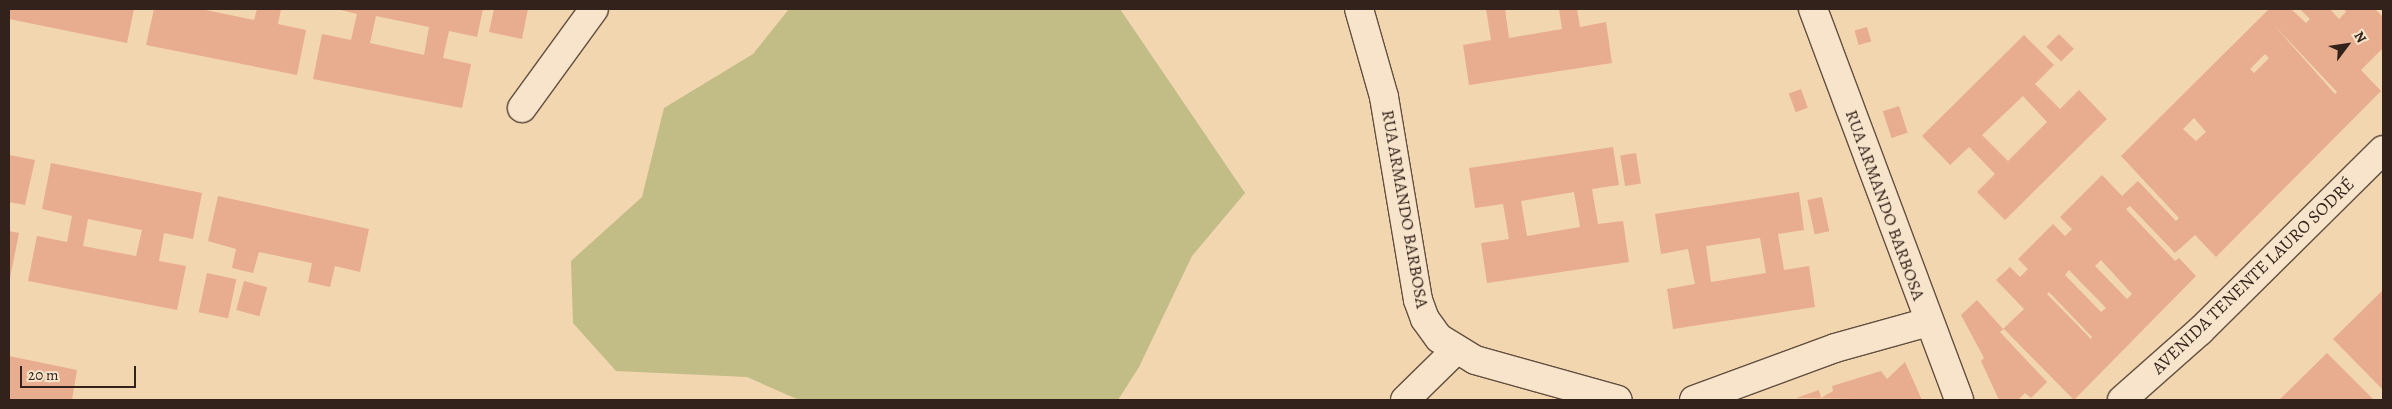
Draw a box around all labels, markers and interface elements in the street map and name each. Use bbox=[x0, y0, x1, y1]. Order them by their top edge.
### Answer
north arrow bbox=[2322, 20, 2372, 70]
text: N bbox=[2350, 28, 2371, 46]
street label: RUA ARMANDO BARBOSA bbox=[1840, 107, 1930, 303]
street label: RUA ARMANDO BARBOSA bbox=[1377, 108, 1433, 310]
street label: AVENIDA TENENTE LAURO SODRÉ bbox=[2147, 173, 2359, 379]
scale bar bbox=[22, 356, 139, 388]
text: 20 m bbox=[28, 365, 59, 385]

